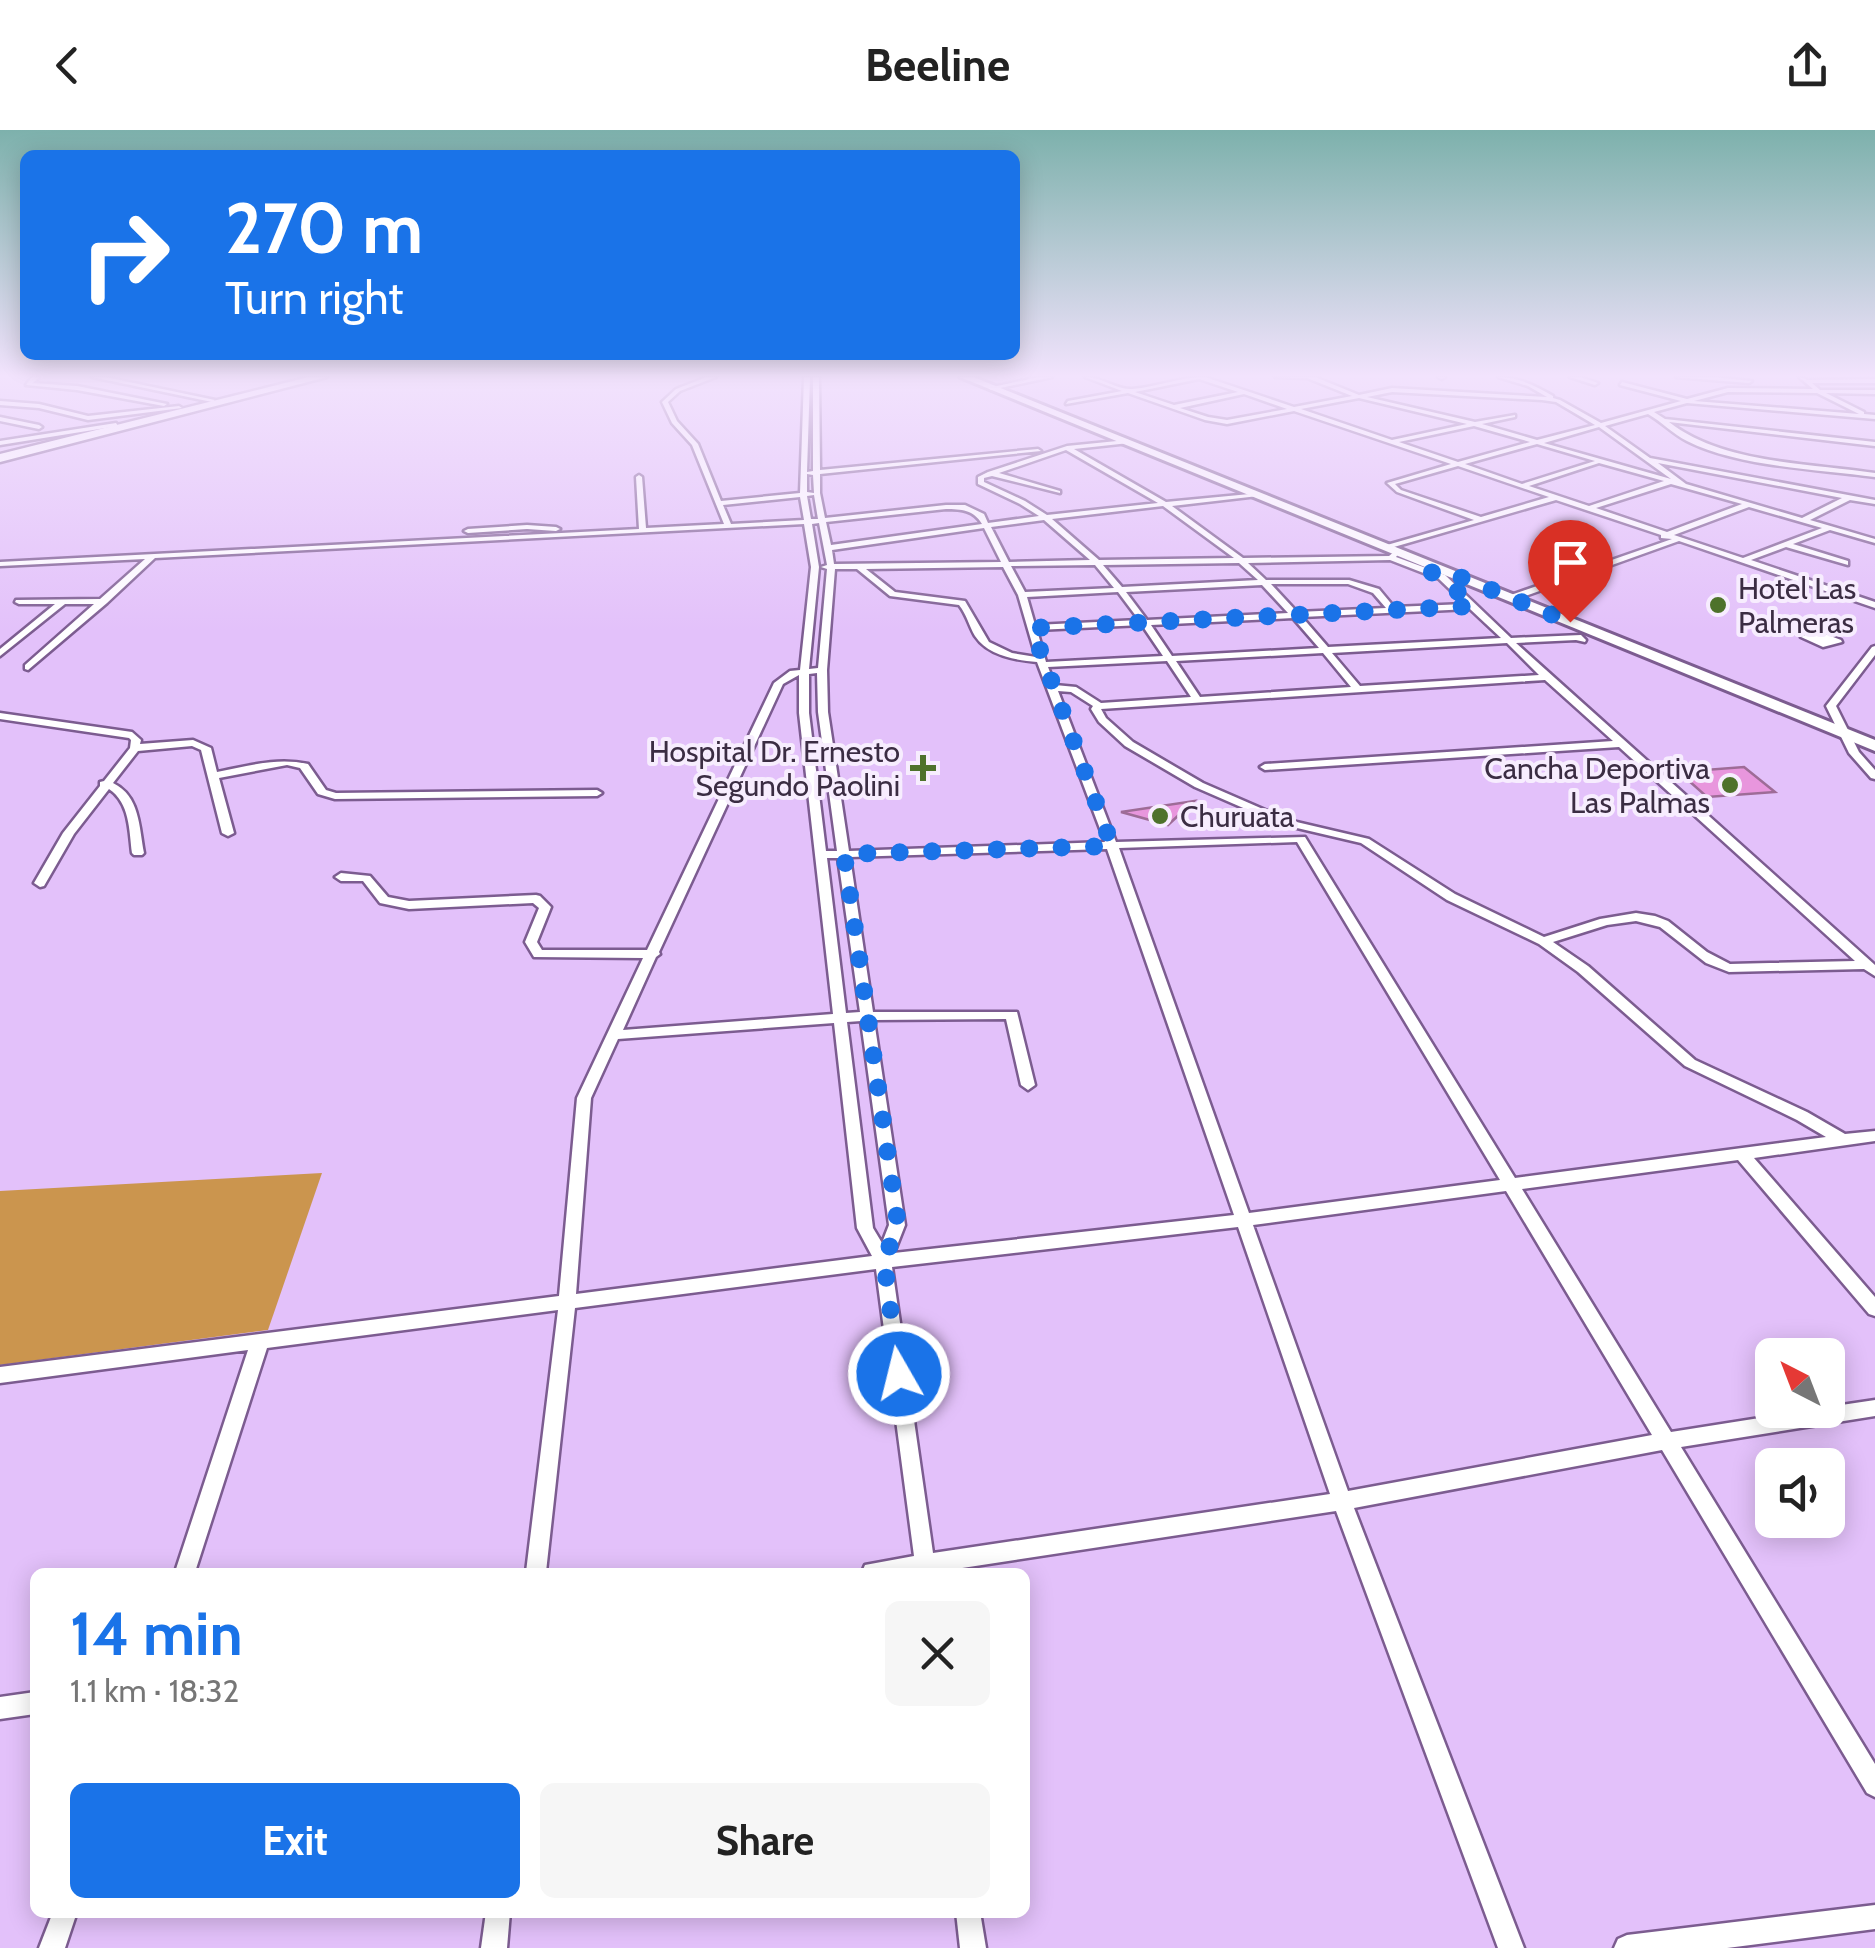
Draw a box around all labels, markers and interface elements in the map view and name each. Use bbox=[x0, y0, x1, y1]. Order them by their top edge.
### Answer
icon: back bbox=[40, 38, 95, 93]
text: Beeline bbox=[865, 38, 1010, 92]
icon: share bbox=[1780, 38, 1835, 93]
text: 270 m bbox=[225, 185, 423, 271]
icon: right bbox=[60, 190, 190, 320]
text: Turn right bbox=[225, 271, 404, 325]
pin bbox=[1528, 520, 1613, 623]
icon: arrive bbox=[1543, 535, 1598, 590]
place label: Hotel Las Palmeras bbox=[1738, 570, 1856, 641]
marker: Hotel Las Palmeras bbox=[1707, 594, 1729, 616]
place label: Hospital Dr. Ernesto Segundo Paolini bbox=[649, 733, 900, 804]
place label: Cancha Deportiva Las Palmas bbox=[1484, 750, 1711, 821]
marker: Hospital Dr. Ernesto Segundo Paolini bbox=[910, 755, 936, 781]
marker: Cancha Deportiva Las Palmas bbox=[1719, 774, 1741, 796]
place label: Churuata bbox=[1180, 798, 1295, 835]
marker: Churuata bbox=[1149, 805, 1171, 827]
position arrow bbox=[847, 1322, 951, 1426]
north arrow bbox=[1755, 1338, 1845, 1428]
map controls bbox=[1755, 1338, 1845, 1538]
button: sound bbox=[1755, 1448, 1845, 1538]
text: 14 min bbox=[70, 1597, 243, 1670]
button: close bbox=[885, 1601, 990, 1706]
text: 1.1 km · 18:32 bbox=[70, 1671, 239, 1710]
button: Exit bbox=[70, 1783, 520, 1898]
button: Share bbox=[540, 1783, 990, 1898]

